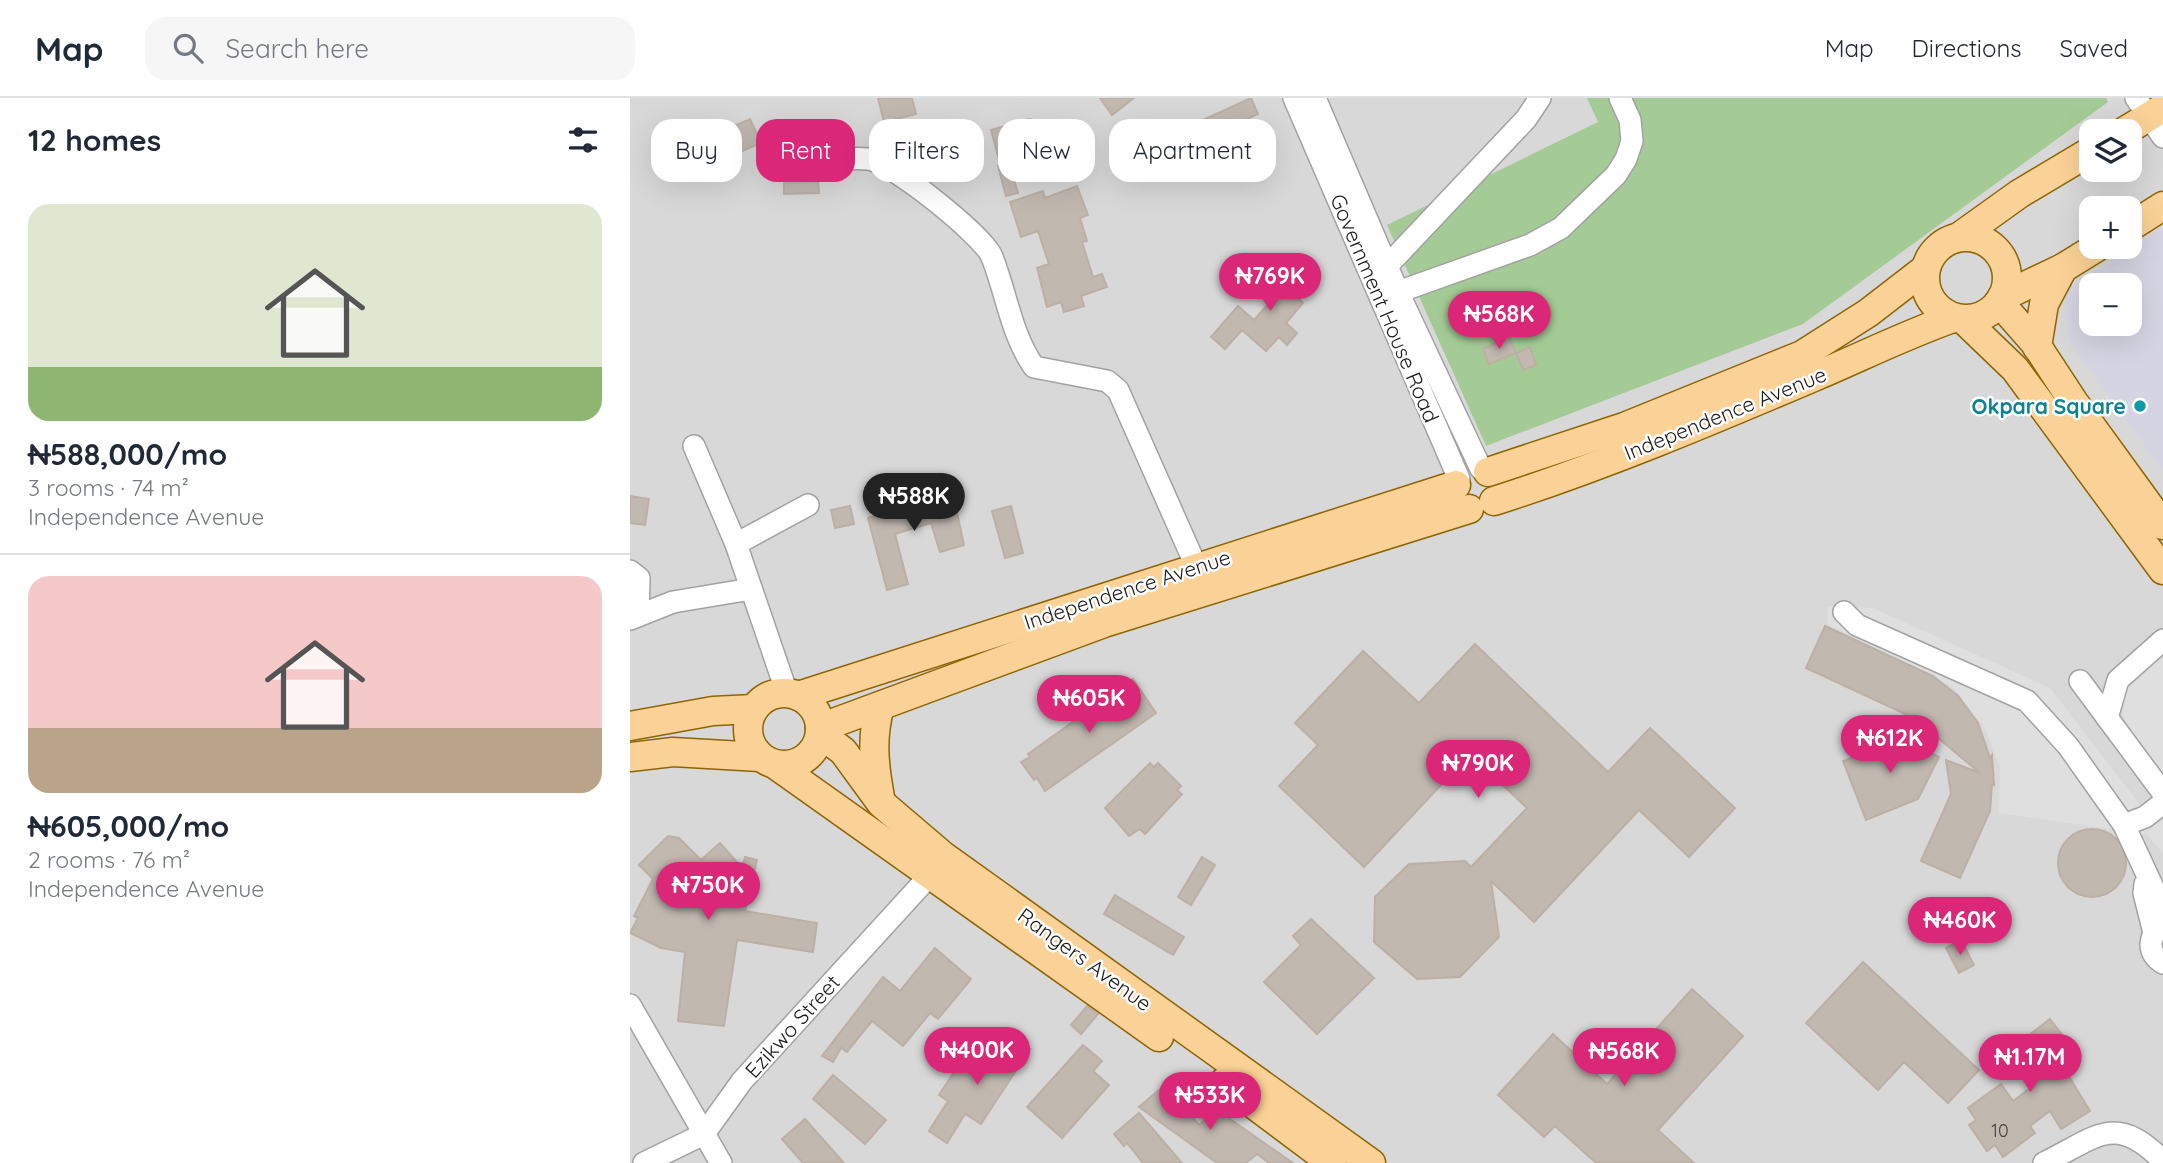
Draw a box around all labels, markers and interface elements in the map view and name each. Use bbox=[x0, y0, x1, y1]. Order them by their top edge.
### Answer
search box bbox=[145, 17, 635, 80]
text: Map bbox=[35, 28, 103, 69]
icon: search bbox=[169, 29, 207, 67]
text: Search here bbox=[225, 32, 369, 65]
text: Map bbox=[1825, 33, 1874, 63]
text: Directions bbox=[1912, 33, 2022, 63]
text: Saved bbox=[2060, 33, 2128, 63]
chip: Buy bbox=[651, 119, 742, 182]
chip: Rent bbox=[756, 119, 855, 182]
chip: Filters bbox=[869, 119, 984, 182]
chip: New bbox=[998, 119, 1095, 182]
chip: Apartment bbox=[1109, 119, 1276, 182]
map controls bbox=[2079, 119, 2142, 336]
button: layers bbox=[2079, 119, 2142, 182]
text: 12 homes bbox=[28, 121, 161, 159]
icon: filters bbox=[564, 121, 602, 159]
street label: Government House Road bbox=[1325, 190, 1445, 426]
button: + bbox=[2079, 196, 2142, 259]
icon: home bbox=[252, 250, 378, 376]
pin: ₦769K bbox=[1221, 254, 1319, 313]
text: ₦769K bbox=[1235, 261, 1305, 290]
button: − bbox=[2079, 273, 2142, 336]
pin: ₦568K bbox=[1450, 292, 1548, 351]
text: ₦568K bbox=[1464, 299, 1534, 328]
street label: Independence Avenue bbox=[1620, 361, 1830, 465]
place label: Okpara Square bbox=[1972, 393, 2126, 419]
marker: Okpara Square bbox=[2132, 398, 2148, 414]
text: ₦588,000/mo bbox=[28, 435, 227, 473]
text: 3 rooms · 74 m² bbox=[28, 473, 189, 502]
pin: ₦588K bbox=[865, 474, 963, 533]
text: ₦588K bbox=[879, 481, 949, 510]
text: Independence Avenue bbox=[28, 502, 264, 531]
street label: Independence Avenue bbox=[1020, 543, 1234, 635]
icon: home bbox=[252, 622, 378, 748]
pin: ₦605K bbox=[1040, 676, 1138, 735]
text: ₦605K bbox=[1053, 683, 1125, 712]
pin: ₦612K bbox=[1841, 716, 1939, 775]
text: ₦612K bbox=[1857, 723, 1923, 752]
pin: ₦790K bbox=[1429, 740, 1527, 800]
text: ₦790K bbox=[1442, 748, 1514, 777]
text: ₦605,000/mo bbox=[28, 807, 229, 845]
text: 2 rooms · 76 m² bbox=[28, 845, 190, 874]
pin: ₦750K bbox=[659, 862, 757, 922]
text: ₦750K bbox=[672, 870, 744, 899]
text: Independence Avenue bbox=[28, 874, 264, 903]
pin: ₦460K bbox=[1911, 898, 2009, 957]
street label: Rangers Avenue bbox=[1013, 902, 1157, 1016]
text: ₦460K bbox=[1924, 905, 1996, 934]
street label: Ezikwo Street bbox=[739, 969, 845, 1083]
pin: ₦400K bbox=[928, 1028, 1026, 1087]
pin: ₦568K bbox=[1575, 1028, 1673, 1088]
pin: ₦1.17M bbox=[1973, 1034, 2087, 1094]
text: ₦400K bbox=[940, 1035, 1014, 1064]
text: ₦568K bbox=[1589, 1036, 1659, 1065]
text: ₦1.17M bbox=[1995, 1042, 2065, 1071]
pin: ₦533K bbox=[1161, 1072, 1259, 1132]
text: ₦533K bbox=[1175, 1080, 1245, 1109]
house number: 10 bbox=[1991, 1119, 2009, 1142]

